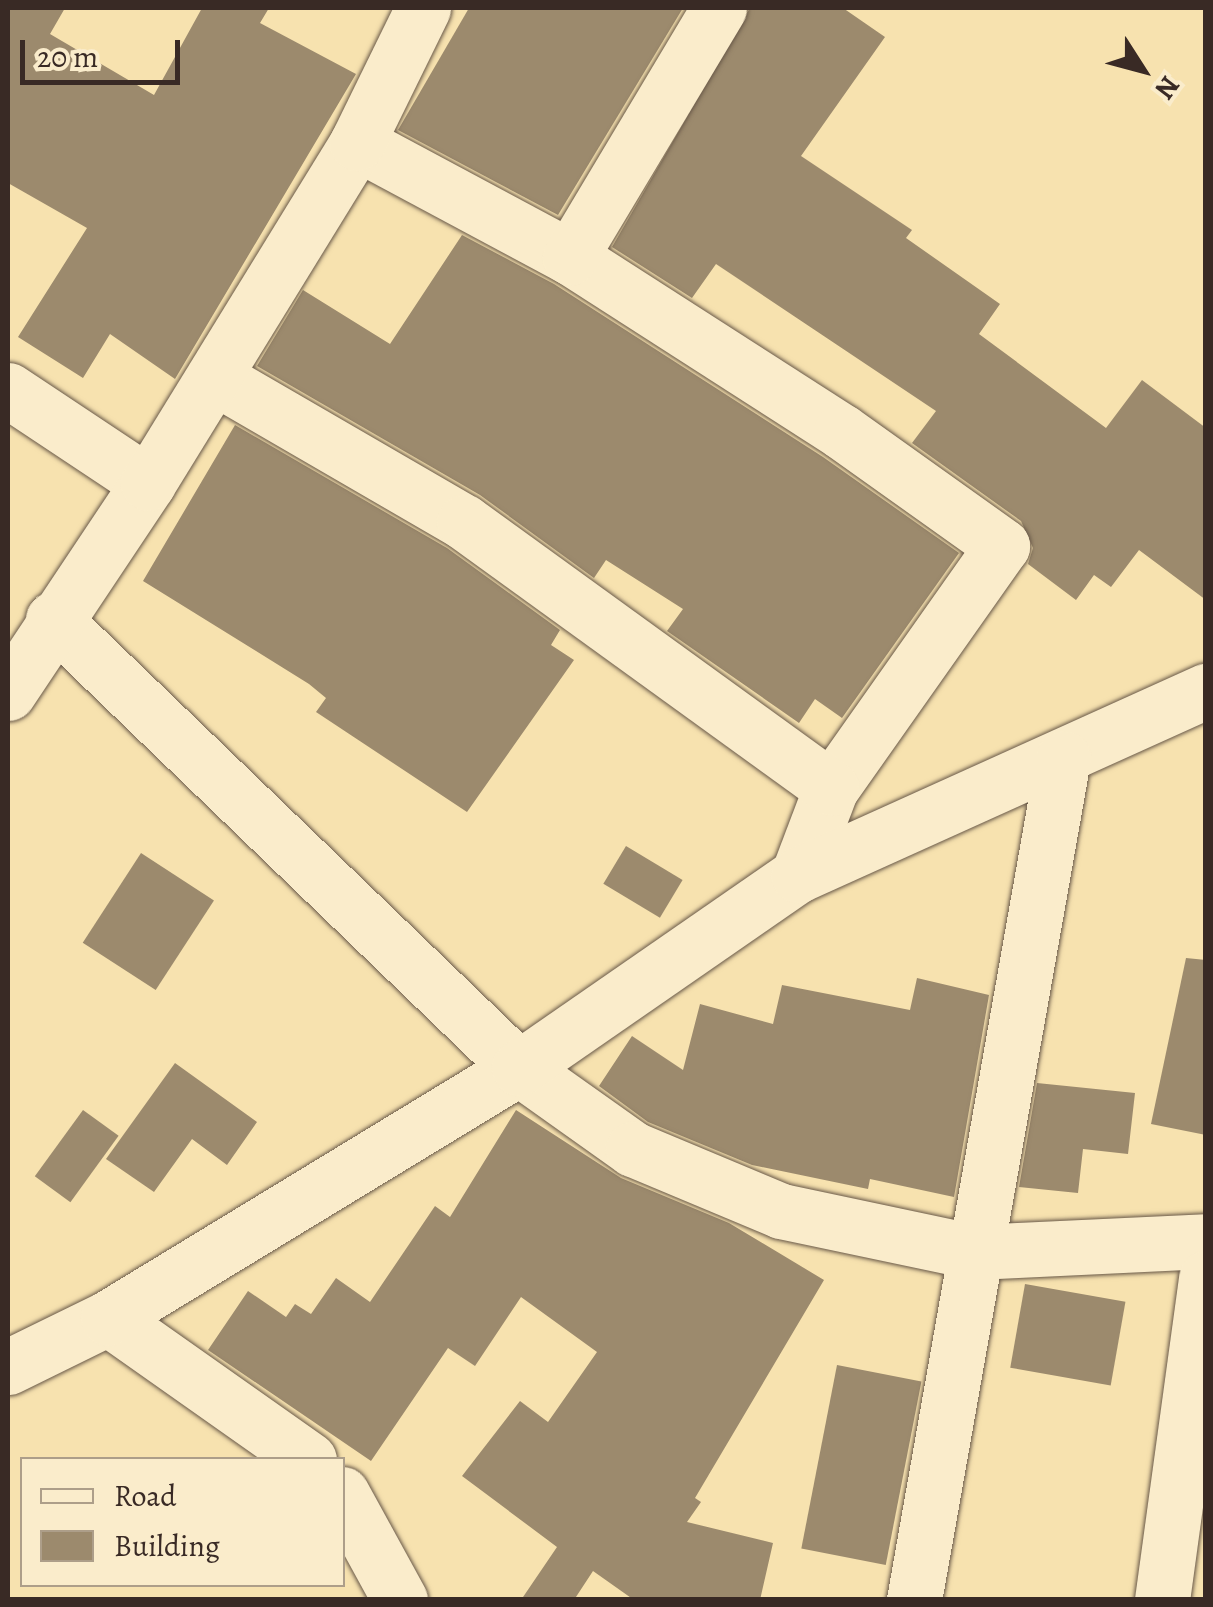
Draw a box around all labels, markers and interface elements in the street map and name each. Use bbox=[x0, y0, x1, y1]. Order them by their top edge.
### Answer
scale bar bbox=[25, 20, 185, 82]
north arrow bbox=[1093, 20, 1193, 120]
text: 20 m bbox=[37, 37, 98, 77]
text: N bbox=[1146, 68, 1189, 107]
legend bbox=[20, 1457, 345, 1587]
text: Road bbox=[114, 1476, 176, 1516]
text: Building bbox=[114, 1526, 220, 1566]

